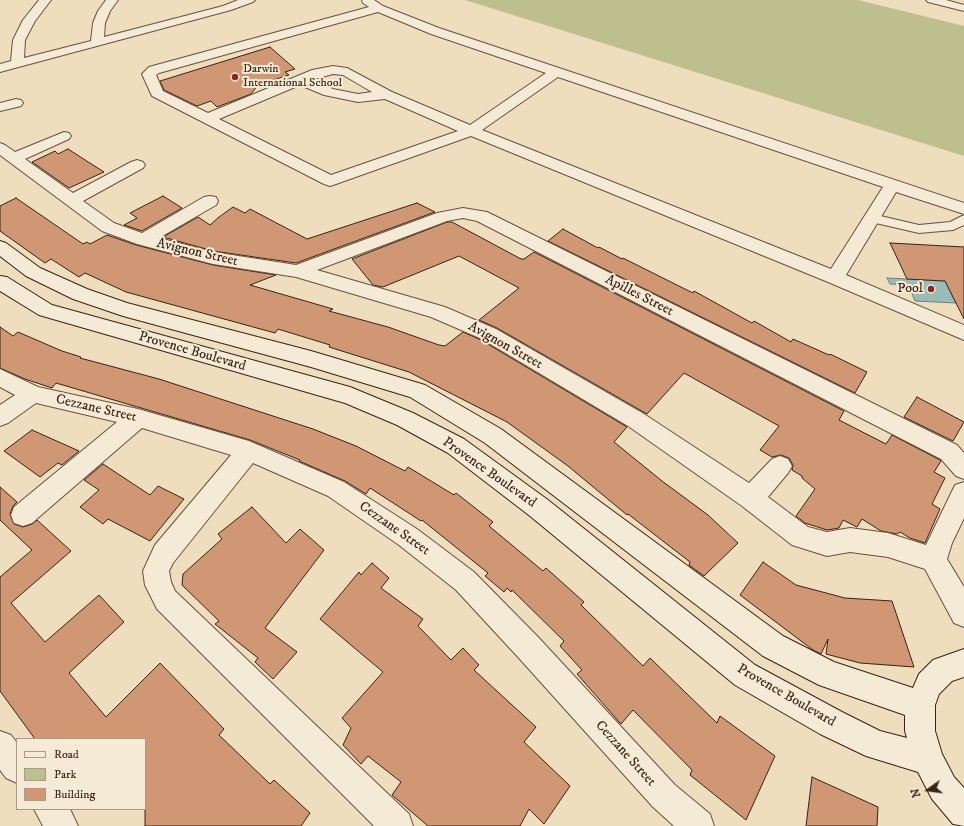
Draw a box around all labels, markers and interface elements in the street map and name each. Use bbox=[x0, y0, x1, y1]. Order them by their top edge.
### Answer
place label: Darwin International School bbox=[243, 63, 342, 91]
marker: Darwin International School bbox=[230, 72, 240, 82]
street label: Avignon Street bbox=[155, 236, 239, 270]
street label: Apilles Street bbox=[602, 272, 676, 320]
place label: Pool bbox=[897, 281, 923, 297]
marker: Pool bbox=[926, 284, 936, 294]
street label: Avignon Street bbox=[465, 319, 545, 373]
street label: Provence Boulevard bbox=[136, 329, 248, 375]
street label: Cezzane Street bbox=[54, 392, 138, 426]
street label: Provence Boulevard bbox=[439, 434, 539, 512]
street label: Cezzane Street bbox=[355, 498, 433, 560]
street label: Provence Boulevard bbox=[734, 661, 838, 731]
street label: Cezzane Street bbox=[591, 718, 659, 790]
legend bbox=[16, 738, 146, 810]
text: Road bbox=[54, 747, 79, 762]
text: Park bbox=[54, 767, 76, 782]
north arrow bbox=[908, 770, 948, 810]
text: Building bbox=[54, 787, 95, 802]
text: N bbox=[908, 787, 924, 799]

